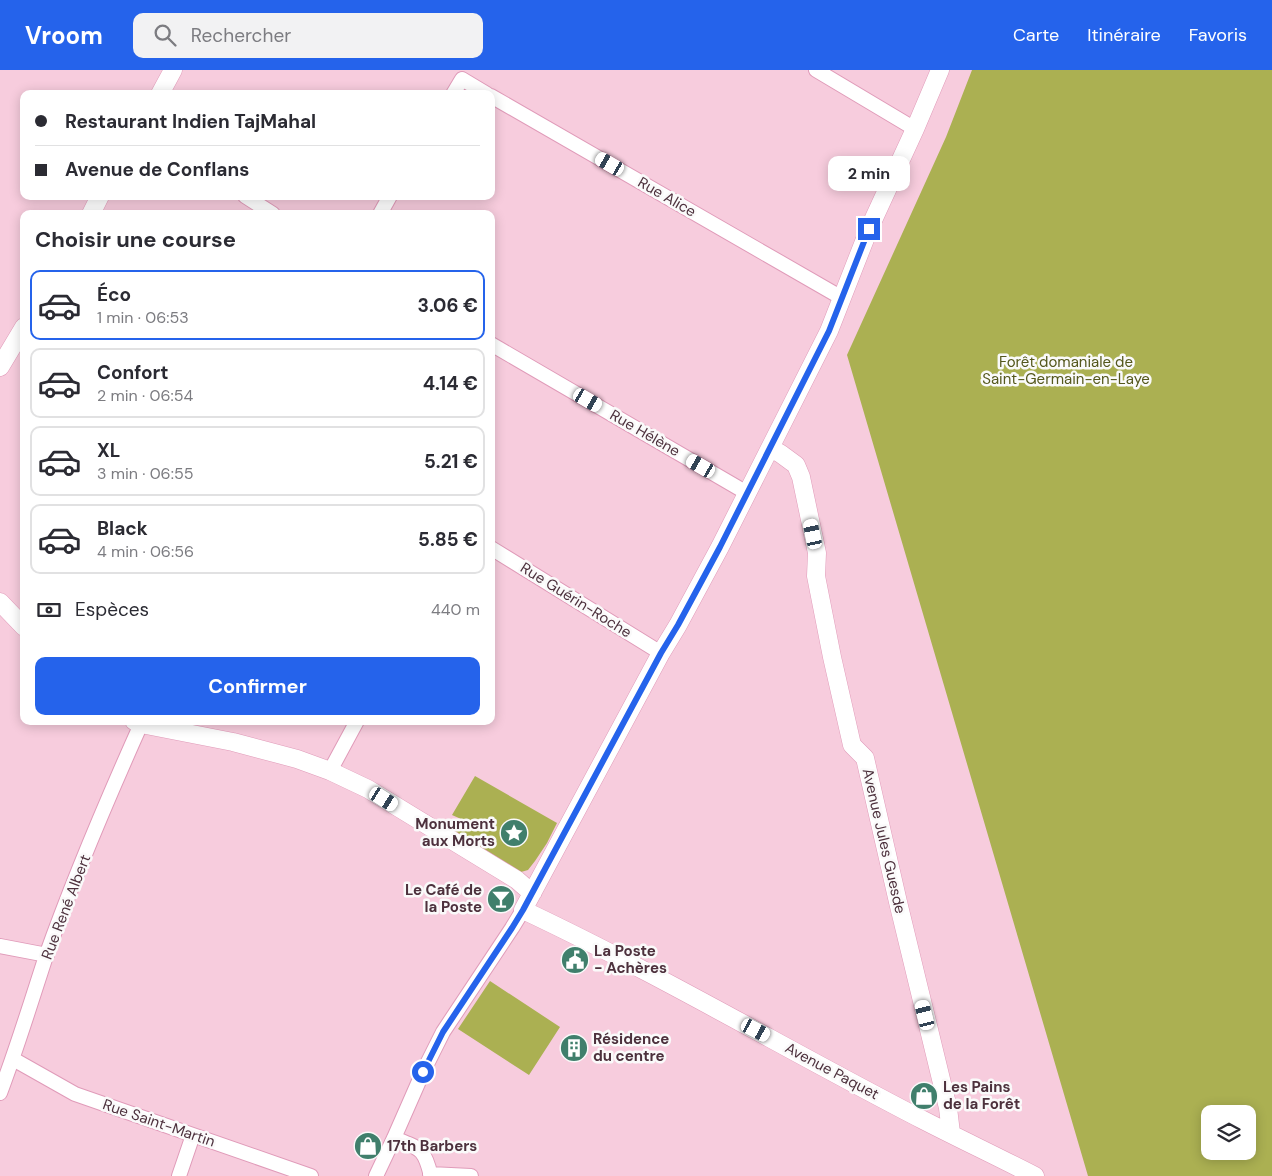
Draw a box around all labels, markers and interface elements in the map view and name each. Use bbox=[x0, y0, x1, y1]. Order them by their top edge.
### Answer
search box bbox=[133, 13, 483, 58]
text: Vroom bbox=[25, 20, 103, 51]
icon: search bbox=[151, 21, 179, 49]
text: Rechercher bbox=[191, 23, 291, 48]
text: Carte bbox=[1013, 23, 1059, 47]
text: Itinéraire bbox=[1087, 23, 1161, 47]
text: Favoris bbox=[1189, 23, 1247, 47]
text: Restaurant Indien TajMahal bbox=[65, 109, 316, 134]
car bbox=[593, 150, 626, 178]
callout: 2 min bbox=[828, 156, 910, 192]
text: Avenue de Conflans bbox=[65, 157, 249, 182]
text: 2 min bbox=[848, 163, 890, 184]
street label: Rue Alice bbox=[634, 172, 700, 222]
route end bbox=[858, 218, 880, 240]
text: Choisir une course bbox=[35, 225, 236, 254]
text: Éco bbox=[97, 282, 131, 307]
icon: car bbox=[37, 283, 82, 328]
text: 3.06 € bbox=[418, 293, 478, 318]
text: 1 min · 06:53 bbox=[97, 307, 189, 328]
park label: Forêt domaniale de Saint-Germain-en-Laye bbox=[982, 352, 1150, 389]
text: Confort bbox=[97, 360, 169, 385]
icon: car bbox=[37, 361, 82, 406]
text: 4.14 € bbox=[423, 371, 478, 396]
text: 2 min · 06:54 bbox=[97, 385, 193, 406]
car bbox=[571, 386, 604, 414]
street label: Rue Hélène bbox=[606, 405, 684, 461]
text: XL bbox=[97, 438, 120, 463]
icon: car bbox=[37, 439, 82, 484]
text: 5.21 € bbox=[424, 449, 478, 474]
car bbox=[684, 452, 717, 480]
text: 3 min · 06:55 bbox=[97, 463, 193, 484]
text: Black bbox=[97, 516, 148, 541]
icon: car bbox=[37, 517, 82, 562]
car bbox=[802, 518, 823, 550]
text: 5.85 € bbox=[418, 527, 478, 552]
text: 4 min · 06:56 bbox=[97, 541, 194, 562]
street label: Rue Guérin-Roche bbox=[517, 558, 635, 642]
icon: cash bbox=[35, 596, 63, 624]
text: Espèces bbox=[75, 597, 149, 622]
text: 440 m bbox=[431, 599, 480, 620]
button: Confirmer bbox=[35, 657, 480, 715]
street label: Avenue Jules Guesde bbox=[858, 766, 910, 916]
car bbox=[367, 785, 400, 813]
place label: Monument aux Morts bbox=[415, 814, 495, 851]
place icon: Monument aux Morts bbox=[499, 818, 529, 848]
street label: Rue René Albert bbox=[37, 852, 95, 962]
place label: Le Café de la Poste bbox=[405, 880, 482, 917]
bar icon: Le Café de la Poste bbox=[486, 884, 516, 914]
place label: La Poste - Achères bbox=[594, 941, 667, 978]
public building icon: La Poste - Achères bbox=[560, 945, 590, 975]
car bbox=[914, 999, 935, 1031]
car bbox=[739, 1016, 772, 1044]
place label: Résidence du centre bbox=[593, 1029, 669, 1066]
building icon: Résidence du centre bbox=[559, 1033, 589, 1063]
street label: Avenue Paquet bbox=[782, 1038, 883, 1104]
route start bbox=[412, 1061, 434, 1083]
place label: Les Pains de la Forêt bbox=[943, 1077, 1020, 1114]
shop icon: Les Pains de la Forêt bbox=[909, 1081, 939, 1111]
street label: Rue Saint-Martin bbox=[100, 1094, 218, 1152]
map controls bbox=[1201, 1105, 1256, 1160]
button: layers bbox=[1201, 1105, 1256, 1160]
shop icon: 17th Barbers bbox=[353, 1131, 383, 1161]
place label: 17th Barbers bbox=[387, 1136, 477, 1156]

